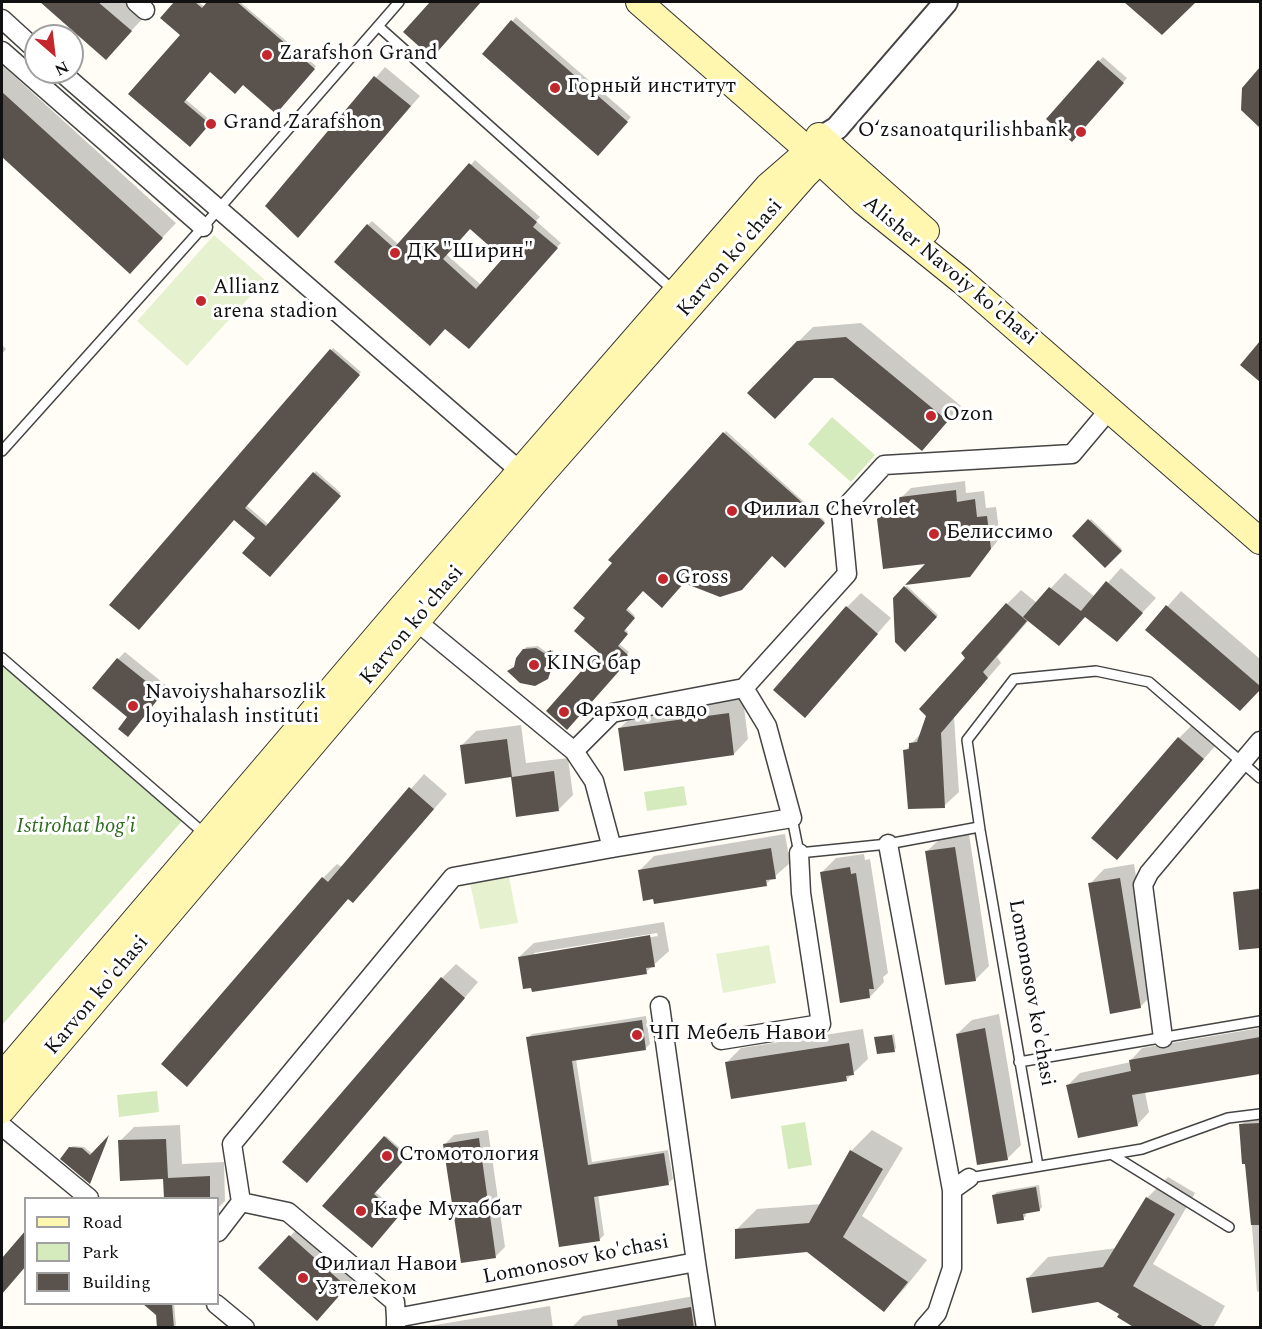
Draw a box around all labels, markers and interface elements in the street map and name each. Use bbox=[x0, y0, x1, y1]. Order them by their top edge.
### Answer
north arrow bbox=[24, 24, 84, 84]
place label: Zarafshon Grand bbox=[279, 42, 438, 68]
marker: Zarafshon Grand bbox=[260, 48, 274, 62]
text: N bbox=[50, 54, 73, 82]
place label: Горный институт bbox=[567, 75, 736, 101]
marker: Горный институт bbox=[548, 81, 562, 95]
place label: Grand Zarafshon bbox=[223, 111, 382, 137]
marker: Grand Zarafshon bbox=[204, 117, 218, 131]
place label: Oʻzsanoatqurilishbank bbox=[858, 119, 1069, 145]
marker: Oʻzsanoatqurilishbank bbox=[1074, 125, 1088, 139]
street label: Alisher Navoiy ko'chasi bbox=[857, 192, 1041, 352]
street label: Karvon ko'chasi bbox=[673, 195, 789, 323]
place label: ДК "Ширин" bbox=[407, 240, 533, 266]
marker: ДК "Ширин" bbox=[388, 246, 402, 260]
place label: Allianz arena stadion bbox=[213, 276, 338, 326]
marker: Allianz arena stadion bbox=[194, 294, 208, 308]
place label: Ozon bbox=[943, 403, 993, 429]
marker: Ozon bbox=[924, 409, 938, 423]
place label: Филиал Chevrolet bbox=[744, 498, 916, 524]
marker: Филиал Chevrolet bbox=[725, 504, 739, 518]
place label: Белиссимо bbox=[946, 521, 1053, 547]
marker: Белиссимо bbox=[927, 527, 941, 541]
street label: Karvon ko'chasi bbox=[356, 561, 470, 691]
place label: Gross bbox=[675, 566, 729, 592]
marker: Gross bbox=[656, 572, 670, 586]
place label: KING бар bbox=[546, 652, 641, 678]
marker: KING бар bbox=[527, 658, 541, 672]
place label: Navoiyshaharsozlik loyihalash instituti bbox=[145, 681, 327, 731]
marker: Navoiyshaharsozlik loyihalash instituti bbox=[126, 699, 140, 713]
place label: Фарход савдо bbox=[576, 699, 707, 725]
marker: Фарход савдо bbox=[557, 705, 571, 719]
park label: Istirohat bog'i bbox=[16, 815, 136, 841]
street label: Lomonosov ko'chasi bbox=[1001, 898, 1059, 1088]
street label: Karvon ko'chasi bbox=[41, 931, 155, 1061]
place label: ЧП Мебель Навои bbox=[649, 1022, 827, 1048]
marker: ЧП Мебель Навои bbox=[630, 1028, 644, 1042]
place label: Стомотология bbox=[399, 1143, 540, 1169]
marker: Стомотология bbox=[380, 1149, 394, 1163]
legend bbox=[24, 1197, 219, 1305]
place label: Кафе Мухаббат bbox=[373, 1198, 522, 1224]
marker: Кафе Мухаббат bbox=[354, 1204, 368, 1218]
text: Road bbox=[82, 1209, 123, 1236]
street label: Lomonosov ko'chasi bbox=[481, 1231, 671, 1291]
text: Park bbox=[82, 1239, 119, 1266]
place label: Филиал Навои Узтелеком bbox=[315, 1253, 458, 1303]
text: Building bbox=[82, 1269, 151, 1296]
marker: Филиал Навои Узтелеком bbox=[296, 1271, 310, 1285]

